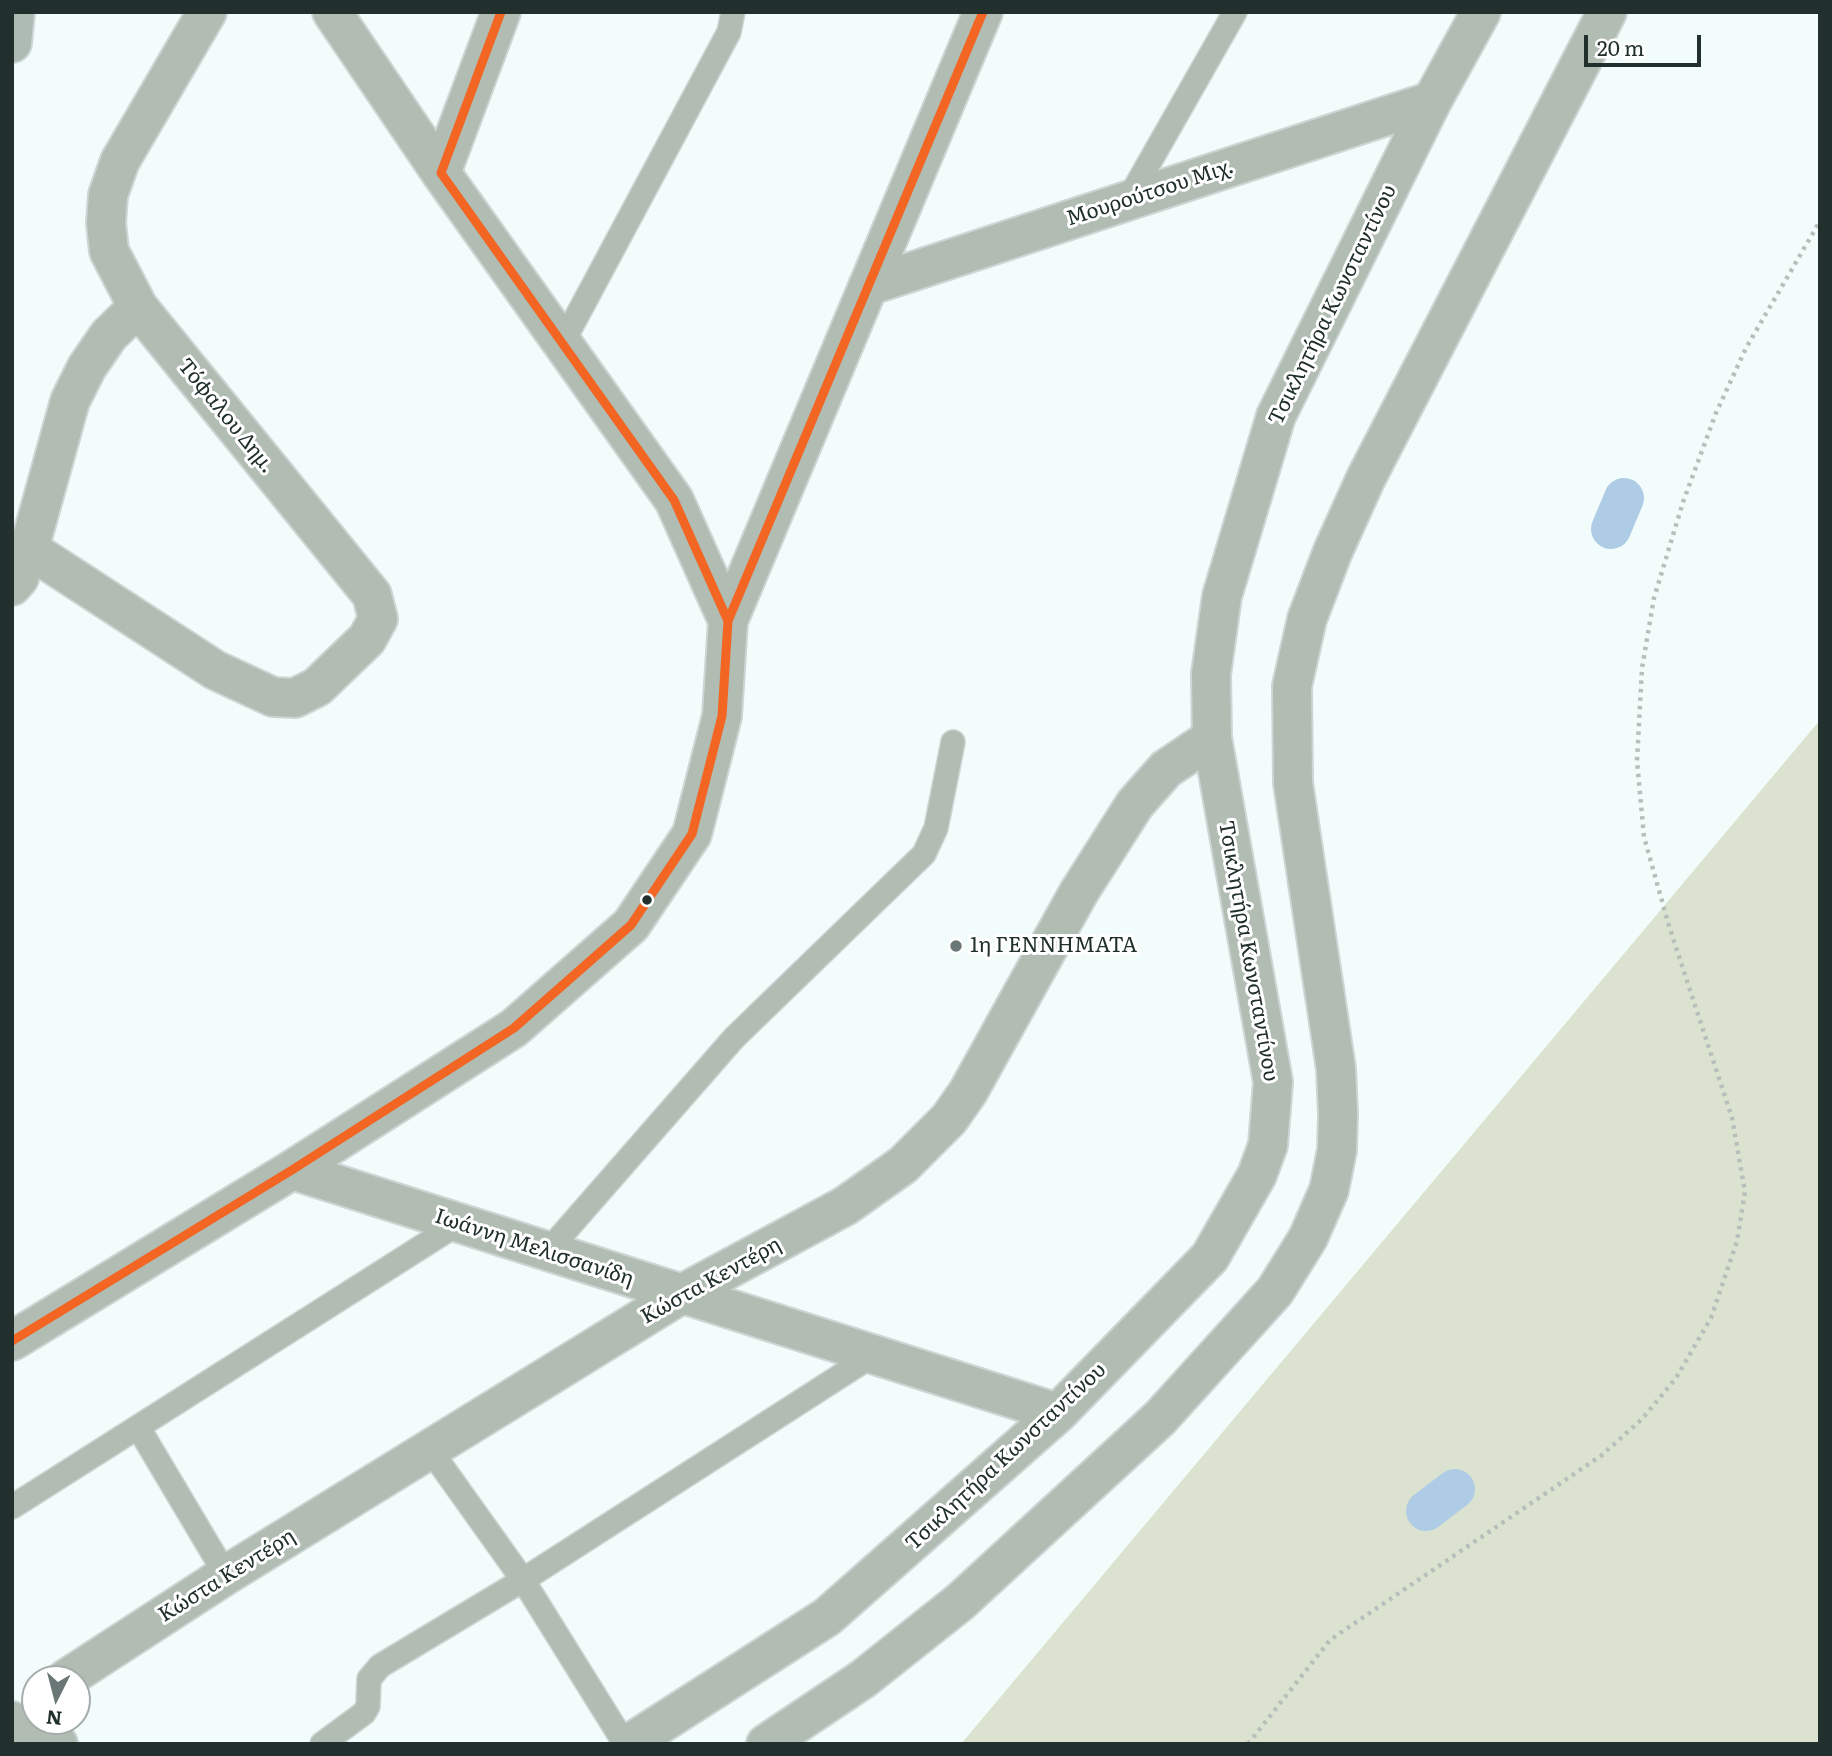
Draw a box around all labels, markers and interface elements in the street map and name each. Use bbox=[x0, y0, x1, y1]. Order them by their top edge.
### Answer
scale bar bbox=[1587, 21, 1704, 65]
text: 20 m bbox=[1597, 31, 1644, 62]
street label: Μουρούτσου Μιχ. bbox=[1063, 154, 1237, 232]
street label: Τσικλητήρα Κωνσταντίνου bbox=[1264, 181, 1402, 429]
street label: Τόφαλου Δημ. bbox=[172, 354, 280, 478]
street label: Τσικλητήρα Κωνσταντίνου bbox=[1213, 819, 1283, 1083]
unlabelled marker bbox=[640, 893, 654, 907]
place label: 1η ΓΕΝΝΗΜΑΤΑ bbox=[970, 933, 1137, 959]
marker: 1η ΓΕΝΝΗΜΑΤΑ bbox=[948, 938, 964, 954]
street label: Ιωάννη Μελισσανίδη bbox=[431, 1204, 637, 1292]
street label: Κώστα Κεντέρη bbox=[637, 1232, 785, 1330]
street label: Τσικλητήρα Κωνσταντίνου bbox=[901, 1358, 1111, 1556]
street label: Κώστα Κεντέρη bbox=[154, 1524, 300, 1628]
north arrow bbox=[21, 1665, 91, 1735]
text: N bbox=[45, 1704, 63, 1734]

